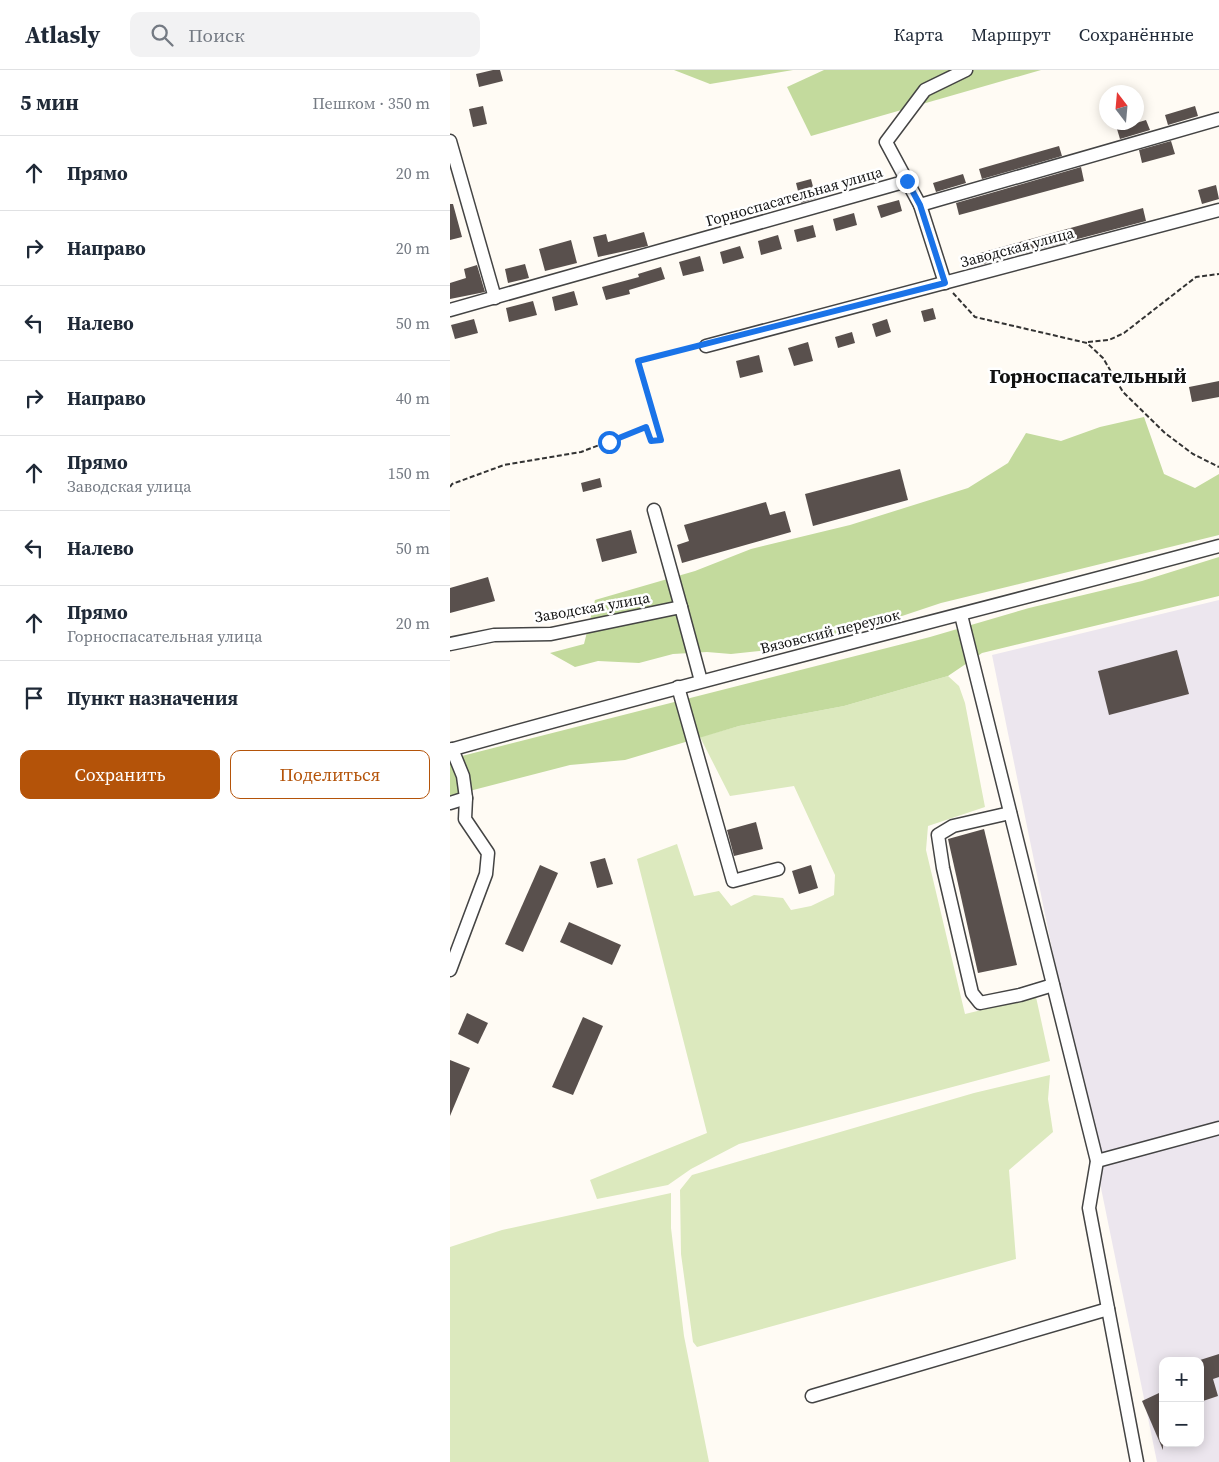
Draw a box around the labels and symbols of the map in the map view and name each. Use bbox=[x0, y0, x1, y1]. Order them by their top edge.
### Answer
north arrow bbox=[1099, 85, 1144, 130]
street label: Горноспасательная улица bbox=[703, 161, 885, 231]
route end bbox=[896, 170, 919, 193]
street label: Заводская улица bbox=[958, 222, 1076, 272]
district label: Горноспасательный bbox=[989, 362, 1187, 390]
route start bbox=[598, 431, 621, 454]
street label: Заводская улица bbox=[533, 586, 652, 627]
street label: Вязовский переулок bbox=[758, 603, 903, 659]

